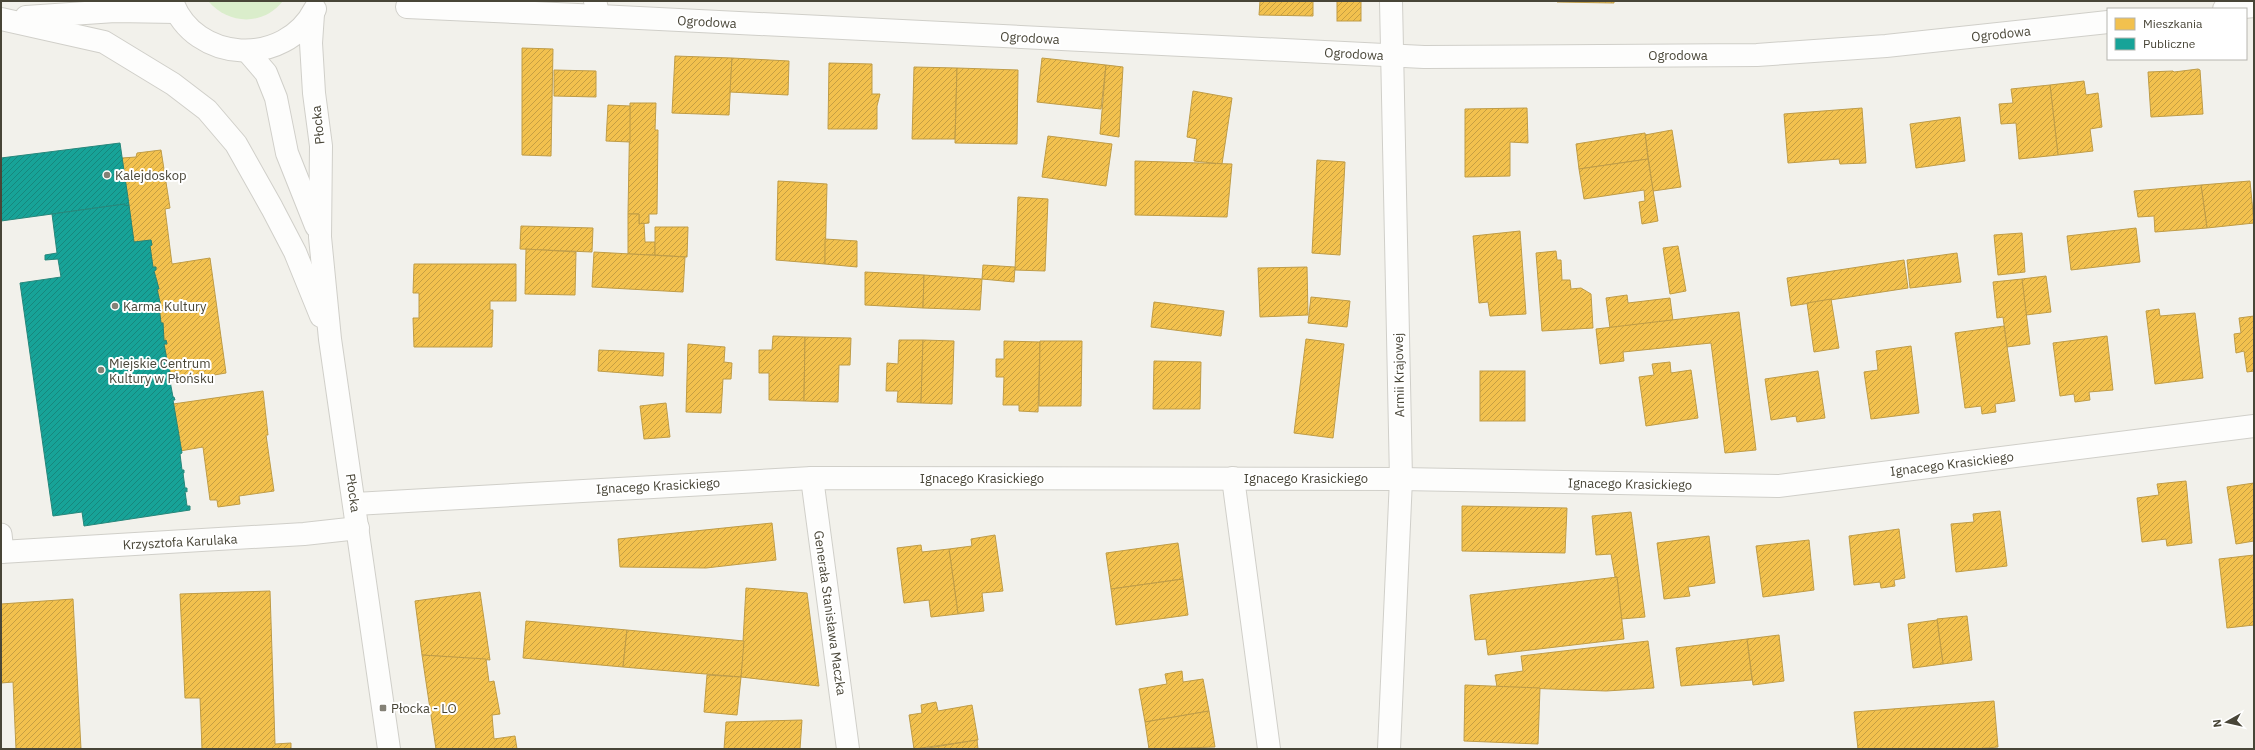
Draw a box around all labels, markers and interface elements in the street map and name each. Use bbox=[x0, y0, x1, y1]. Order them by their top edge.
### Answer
legend bbox=[2107, 8, 2247, 60]
street label: Ogrodowa bbox=[677, 12, 737, 32]
text: Mieszkania bbox=[2143, 16, 2203, 31]
street label: Ogrodowa bbox=[1970, 22, 2032, 46]
street label: Ogrodowa bbox=[1000, 28, 1060, 48]
text: Publiczne bbox=[2143, 36, 2196, 51]
street label: Ogrodowa bbox=[1324, 44, 1384, 64]
street label: Ogrodowa bbox=[1648, 47, 1708, 64]
street label: Płocka bbox=[308, 105, 328, 145]
place label: Kalejdoskop bbox=[115, 167, 187, 184]
marker: Kalejdoskop bbox=[102, 170, 112, 180]
place label: Karma Kultury bbox=[123, 298, 207, 315]
marker: Karma Kultury bbox=[110, 301, 120, 311]
street label: Armii Krajowej bbox=[1390, 333, 1408, 417]
place label: Miejskie Centrum Kultury w Płońsku bbox=[109, 355, 214, 387]
marker: Miejskie Centrum Kultury w Płońsku bbox=[96, 365, 106, 375]
street label: Ignacego Krasickiego bbox=[1889, 448, 2015, 480]
street label: Ignacego Krasickiego bbox=[920, 470, 1044, 487]
street label: Ignacego Krasickiego bbox=[1244, 470, 1368, 487]
street label: Płocka bbox=[342, 472, 364, 514]
street label: Ignacego Krasickiego bbox=[595, 474, 721, 498]
street label: Ignacego Krasickiego bbox=[1568, 474, 1692, 494]
street label: Generała Stanisława Maczka bbox=[810, 530, 850, 697]
street label: Krzysztofa Karulaka bbox=[122, 531, 238, 553]
place label: Płocka - LO bbox=[391, 700, 457, 717]
north arrow bbox=[2207, 702, 2247, 742]
marker: Płocka - LO bbox=[378, 703, 388, 713]
text: N bbox=[2210, 718, 2225, 728]

